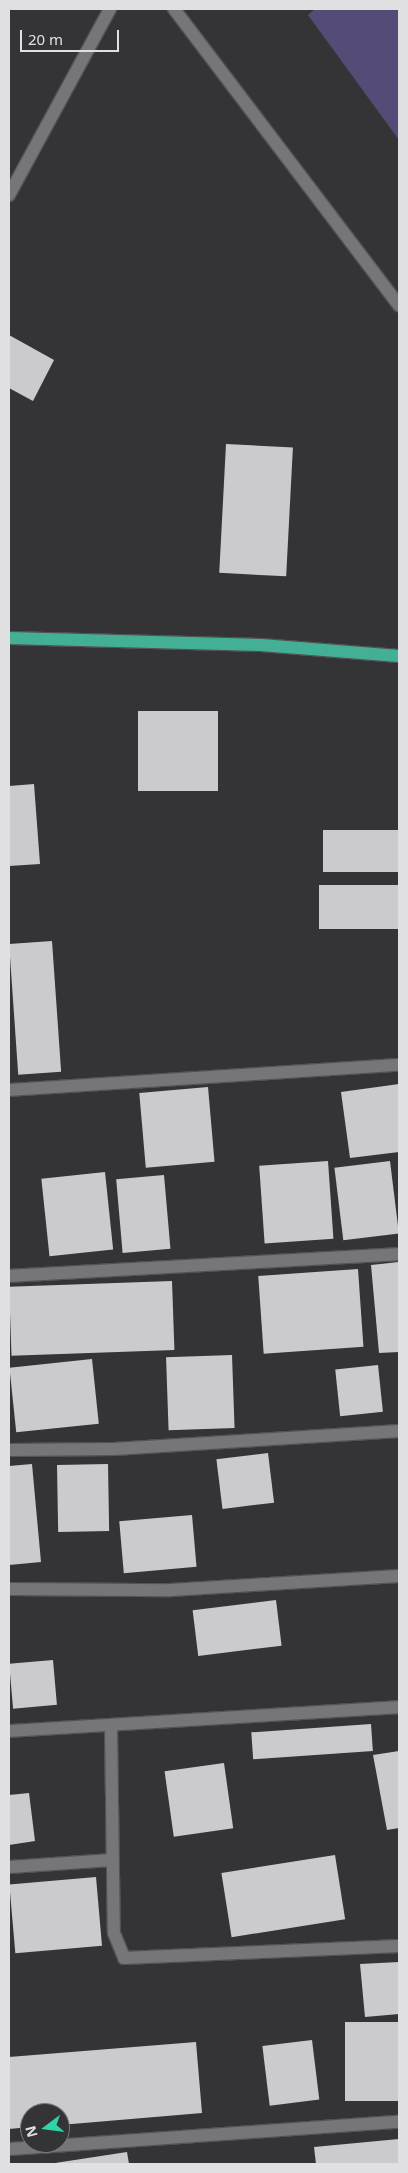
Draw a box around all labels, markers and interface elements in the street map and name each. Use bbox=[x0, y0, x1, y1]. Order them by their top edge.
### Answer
scale bar bbox=[22, 20, 121, 52]
text: 20 m bbox=[28, 29, 63, 49]
north arrow bbox=[20, 2103, 70, 2153]
text: N bbox=[20, 2124, 42, 2140]

